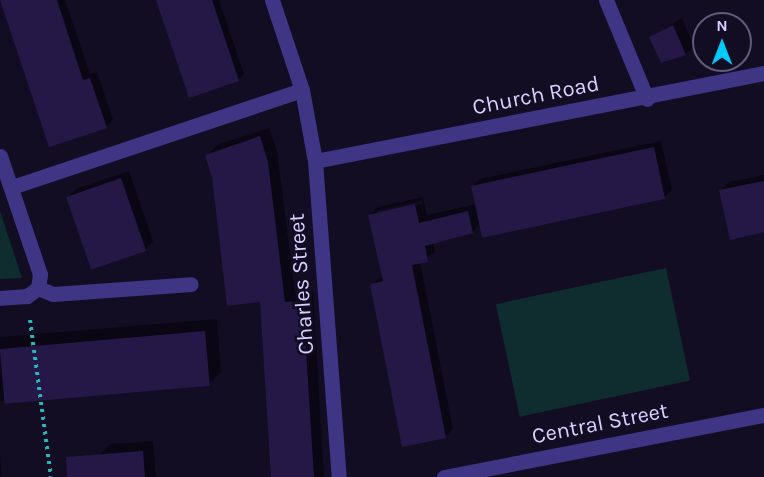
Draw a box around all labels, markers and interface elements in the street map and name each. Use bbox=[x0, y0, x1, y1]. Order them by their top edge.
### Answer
north arrow bbox=[692, 12, 752, 72]
text: N bbox=[716, 16, 728, 35]
street label: Church Road bbox=[470, 71, 602, 121]
street label: Charles Street bbox=[284, 213, 320, 355]
street label: Central Street bbox=[530, 398, 670, 450]

